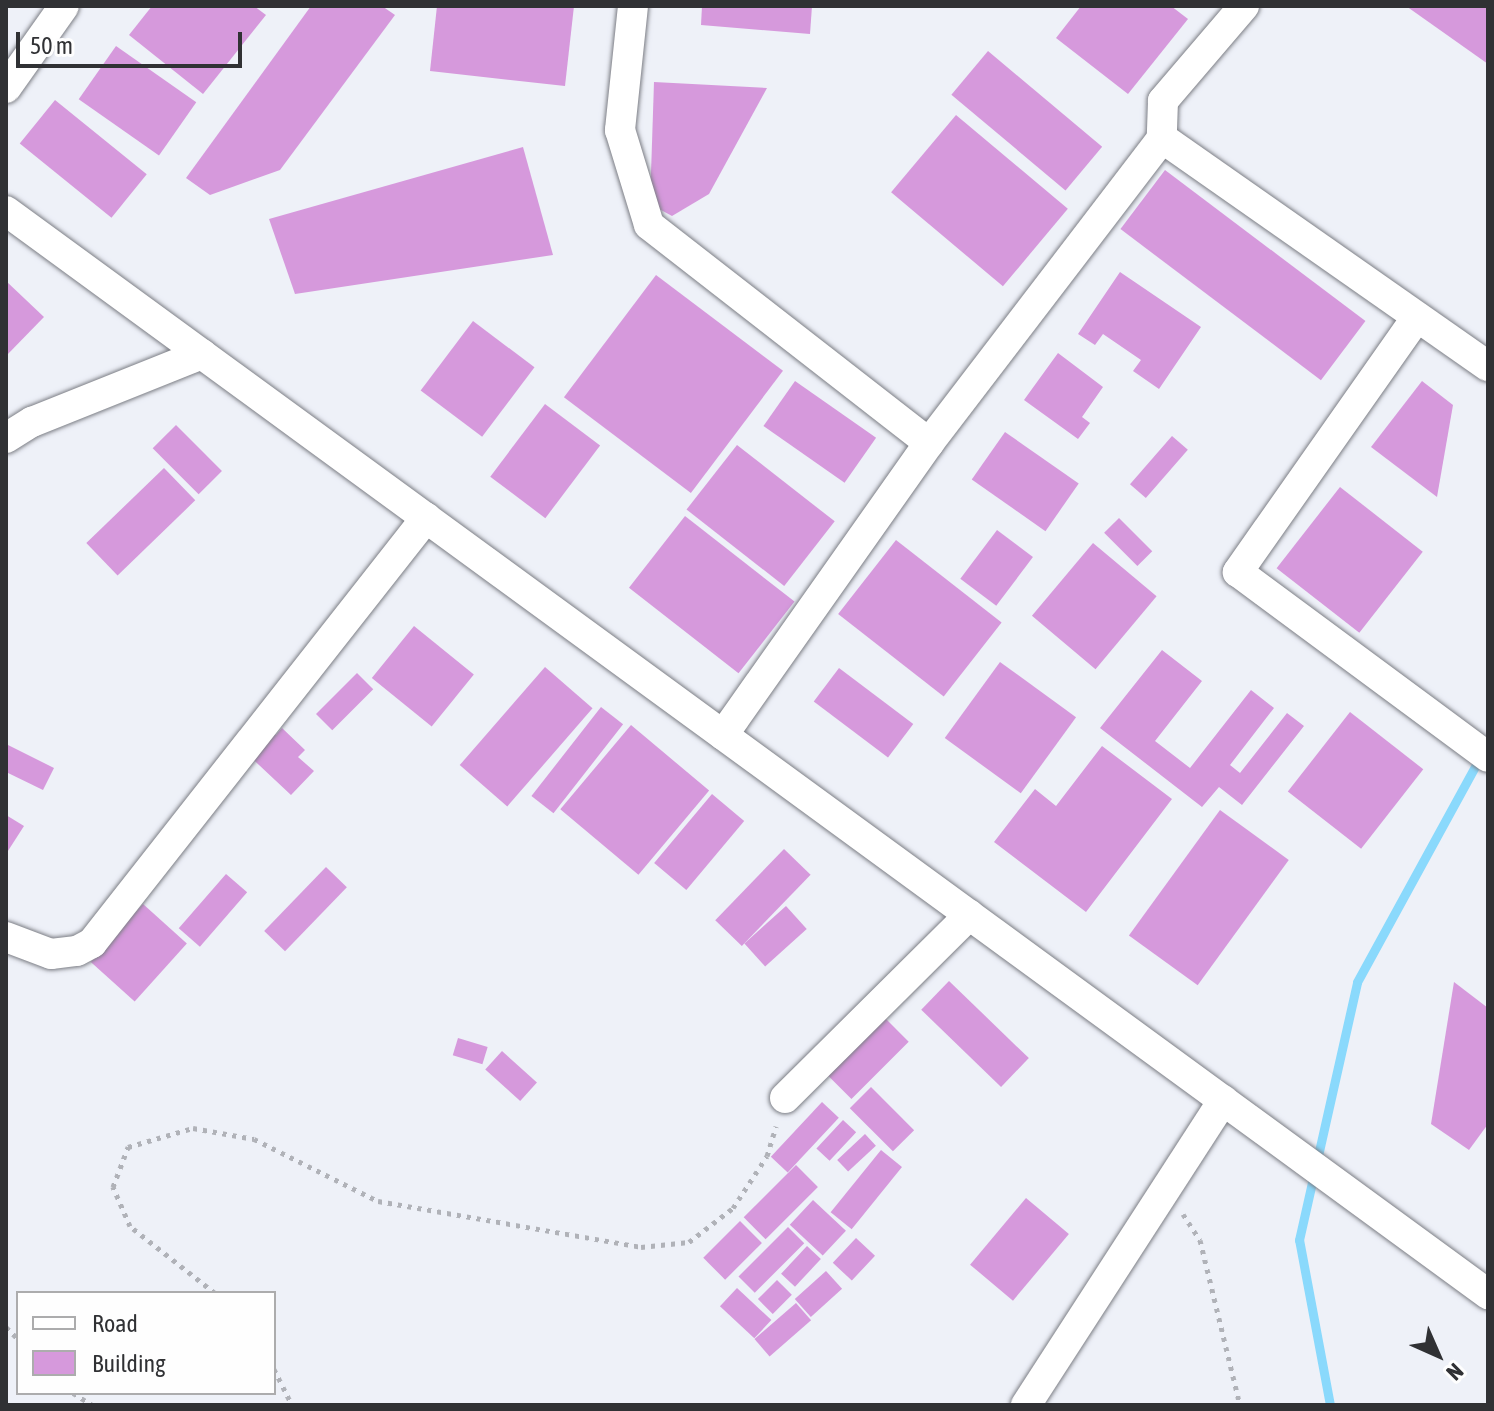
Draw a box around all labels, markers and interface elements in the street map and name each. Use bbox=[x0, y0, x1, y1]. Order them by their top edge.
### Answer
scale bar bbox=[20, 16, 246, 66]
text: 50 m bbox=[30, 32, 73, 59]
legend bbox=[16, 1291, 276, 1395]
text: Road bbox=[92, 1310, 138, 1337]
north arrow bbox=[1398, 1315, 1478, 1395]
text: Building bbox=[92, 1350, 165, 1377]
text: N bbox=[1441, 1358, 1469, 1386]

